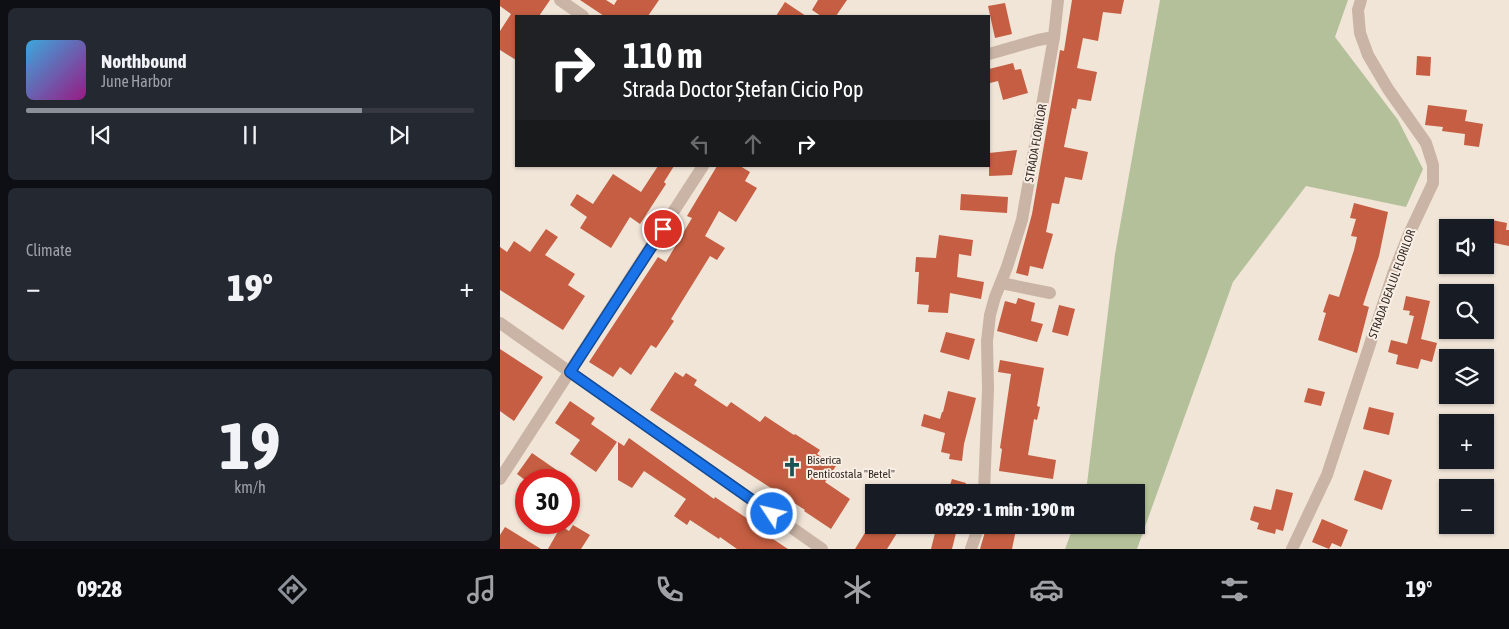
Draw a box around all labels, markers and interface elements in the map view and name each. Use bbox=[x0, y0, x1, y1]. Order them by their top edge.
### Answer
icon: right bbox=[540, 35, 605, 100]
text: 110 m bbox=[623, 35, 702, 75]
text: Northbound bbox=[101, 50, 187, 72]
text: June Harbor bbox=[101, 72, 172, 90]
text: Strada Doctor Ștefan Cicio Pop bbox=[623, 76, 863, 102]
street label: STRADA FLORILOR bbox=[1022, 103, 1050, 183]
icon: previous bbox=[87, 121, 115, 149]
icon: pause bbox=[236, 121, 264, 149]
icon: next bbox=[385, 121, 413, 149]
icon: left bbox=[686, 130, 714, 158]
icon: ahead bbox=[739, 130, 767, 158]
icon: right bbox=[792, 130, 820, 158]
pin bbox=[642, 208, 684, 250]
icon: arrive bbox=[649, 215, 677, 243]
map controls bbox=[1439, 219, 1494, 534]
button: sound bbox=[1439, 219, 1494, 274]
street label: STRADA DEALUL FLORILOR bbox=[1366, 228, 1418, 340]
text: Climate bbox=[26, 241, 72, 259]
text: 19° bbox=[227, 266, 273, 309]
text: − bbox=[26, 271, 41, 303]
text: + bbox=[459, 271, 474, 303]
button: search bbox=[1439, 284, 1494, 339]
button: layers bbox=[1439, 349, 1494, 404]
text: 19 bbox=[219, 408, 281, 483]
button: + bbox=[1439, 414, 1494, 469]
place label: Biserica Penticostala "Betel" bbox=[807, 453, 895, 481]
church icon: Biserica Penticostala "Betel" bbox=[781, 456, 803, 478]
speed limit sign: 30 bbox=[515, 469, 580, 534]
text: km/h bbox=[234, 478, 266, 496]
button: − bbox=[1439, 479, 1494, 534]
position arrow bbox=[745, 487, 797, 539]
text: 09:29 · 1 min · 190 m bbox=[935, 498, 1075, 520]
icon: directions bbox=[275, 572, 310, 607]
icon: music bbox=[464, 572, 499, 607]
icon: phone bbox=[652, 572, 687, 607]
icon: climate bbox=[840, 572, 875, 607]
icon: car bbox=[1029, 572, 1064, 607]
icon: filters bbox=[1217, 572, 1252, 607]
text: 09:28 bbox=[77, 576, 122, 602]
text: 19° bbox=[1405, 576, 1432, 602]

